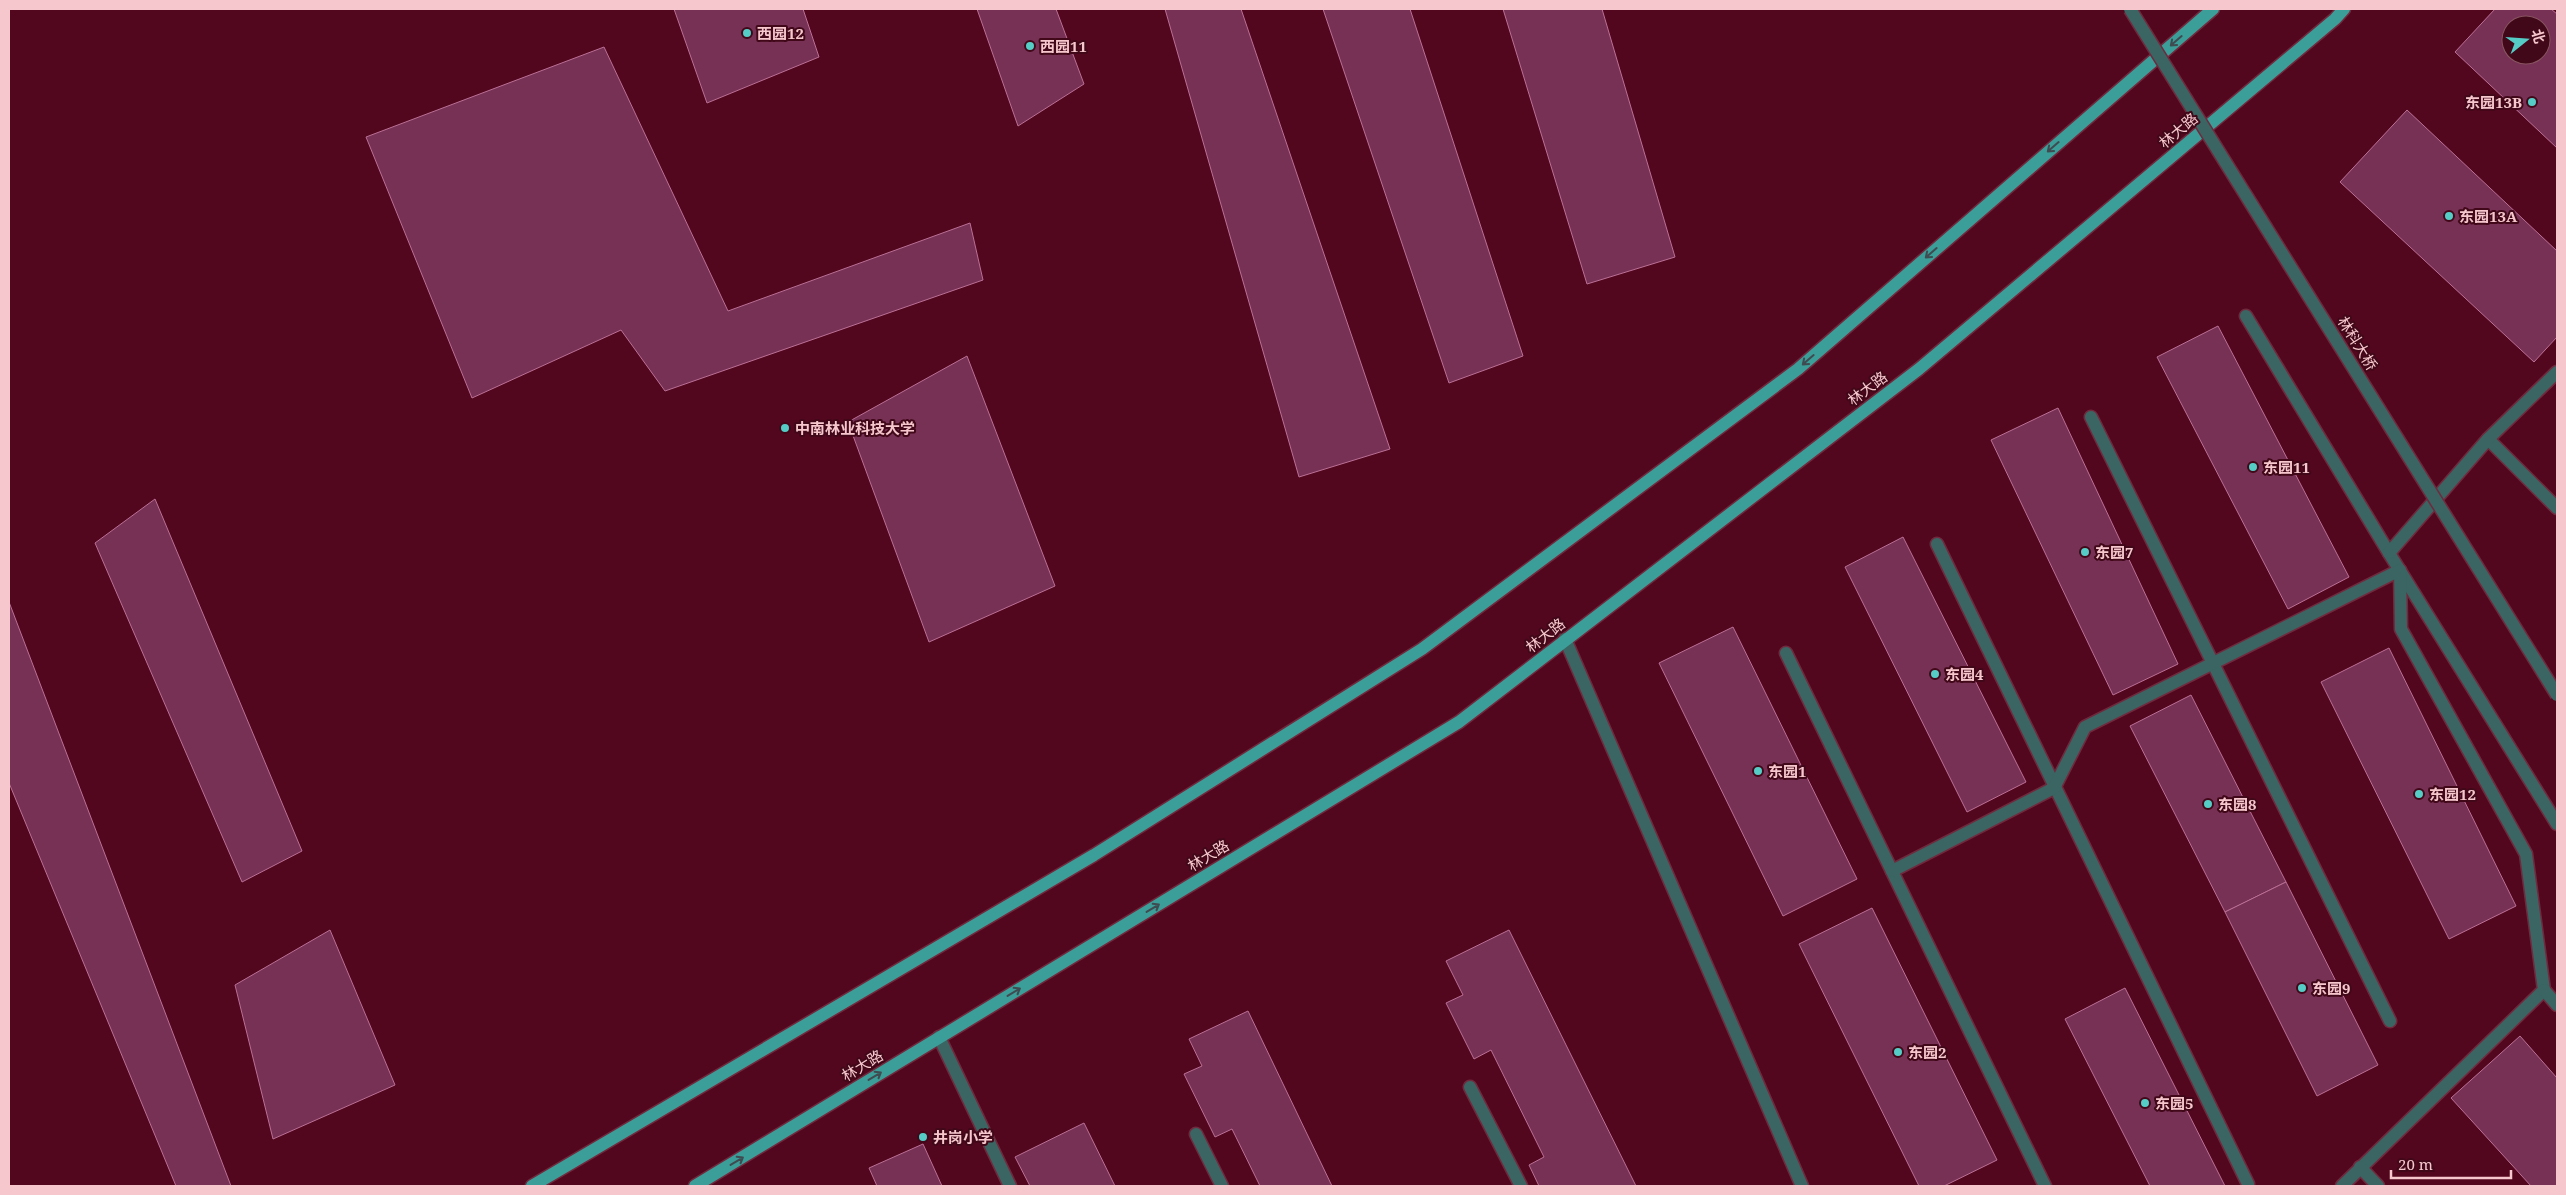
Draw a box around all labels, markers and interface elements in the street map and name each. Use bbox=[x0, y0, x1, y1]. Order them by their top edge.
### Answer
north arrow bbox=[2501, 15, 2551, 65]
place label: 西园12 bbox=[757, 23, 804, 43]
marker: 西园12 bbox=[741, 27, 753, 39]
text: 北 bbox=[2528, 27, 2550, 46]
one-way arrow bbox=[2170, 35, 2183, 46]
place label: 西园11 bbox=[1040, 36, 1087, 56]
marker: 西园11 bbox=[1024, 40, 1036, 52]
place label: 东园13B bbox=[2465, 92, 2522, 112]
marker: 东园13B bbox=[2526, 96, 2538, 108]
street label: 林大路 bbox=[2154, 108, 2202, 152]
one-way arrow bbox=[2047, 141, 2060, 153]
place label: 东园13A bbox=[2459, 206, 2518, 226]
marker: 东园13A bbox=[2443, 210, 2455, 222]
one-way arrow bbox=[1924, 248, 1937, 259]
street label: 林科大桥 bbox=[2334, 312, 2382, 374]
one-way arrow bbox=[1801, 354, 1814, 366]
street label: 林大路 bbox=[1843, 366, 1891, 410]
place label: 中南林业科技大学 bbox=[795, 418, 915, 438]
marker: 中南林业科技大学 bbox=[779, 422, 791, 434]
place label: 东园11 bbox=[2263, 457, 2310, 477]
marker: 东园11 bbox=[2247, 461, 2259, 473]
place label: 东园7 bbox=[2095, 542, 2133, 562]
marker: 东园7 bbox=[2079, 546, 2091, 558]
street label: 林大路 bbox=[1521, 613, 1569, 657]
place label: 东园4 bbox=[1945, 664, 1984, 684]
marker: 东园4 bbox=[1929, 668, 1941, 680]
place label: 东园1 bbox=[1768, 761, 1806, 781]
marker: 东园1 bbox=[1752, 765, 1764, 777]
place label: 东园12 bbox=[2429, 784, 2476, 804]
marker: 东园12 bbox=[2413, 788, 2425, 800]
place label: 东园8 bbox=[2218, 794, 2256, 814]
marker: 东园8 bbox=[2202, 798, 2214, 810]
street label: 林大路 bbox=[1184, 835, 1232, 875]
one-way arrow bbox=[1146, 902, 1160, 912]
place label: 东园9 bbox=[2312, 978, 2350, 998]
marker: 东园9 bbox=[2296, 982, 2308, 994]
one-way arrow bbox=[1007, 986, 1021, 996]
place label: 东园2 bbox=[1908, 1042, 1946, 1062]
street label: 林大路 bbox=[838, 1045, 886, 1085]
marker: 东园2 bbox=[1892, 1046, 1904, 1058]
one-way arrow bbox=[868, 1071, 882, 1081]
place label: 东园5 bbox=[2155, 1093, 2193, 1113]
marker: 东园5 bbox=[2139, 1097, 2151, 1109]
place label: 井岗小学 bbox=[933, 1127, 993, 1147]
marker: 井岗小学 bbox=[917, 1131, 929, 1143]
scale bar bbox=[2391, 1148, 2511, 1180]
text: 20 m bbox=[2398, 1154, 2433, 1174]
one-way arrow bbox=[729, 1155, 743, 1165]

